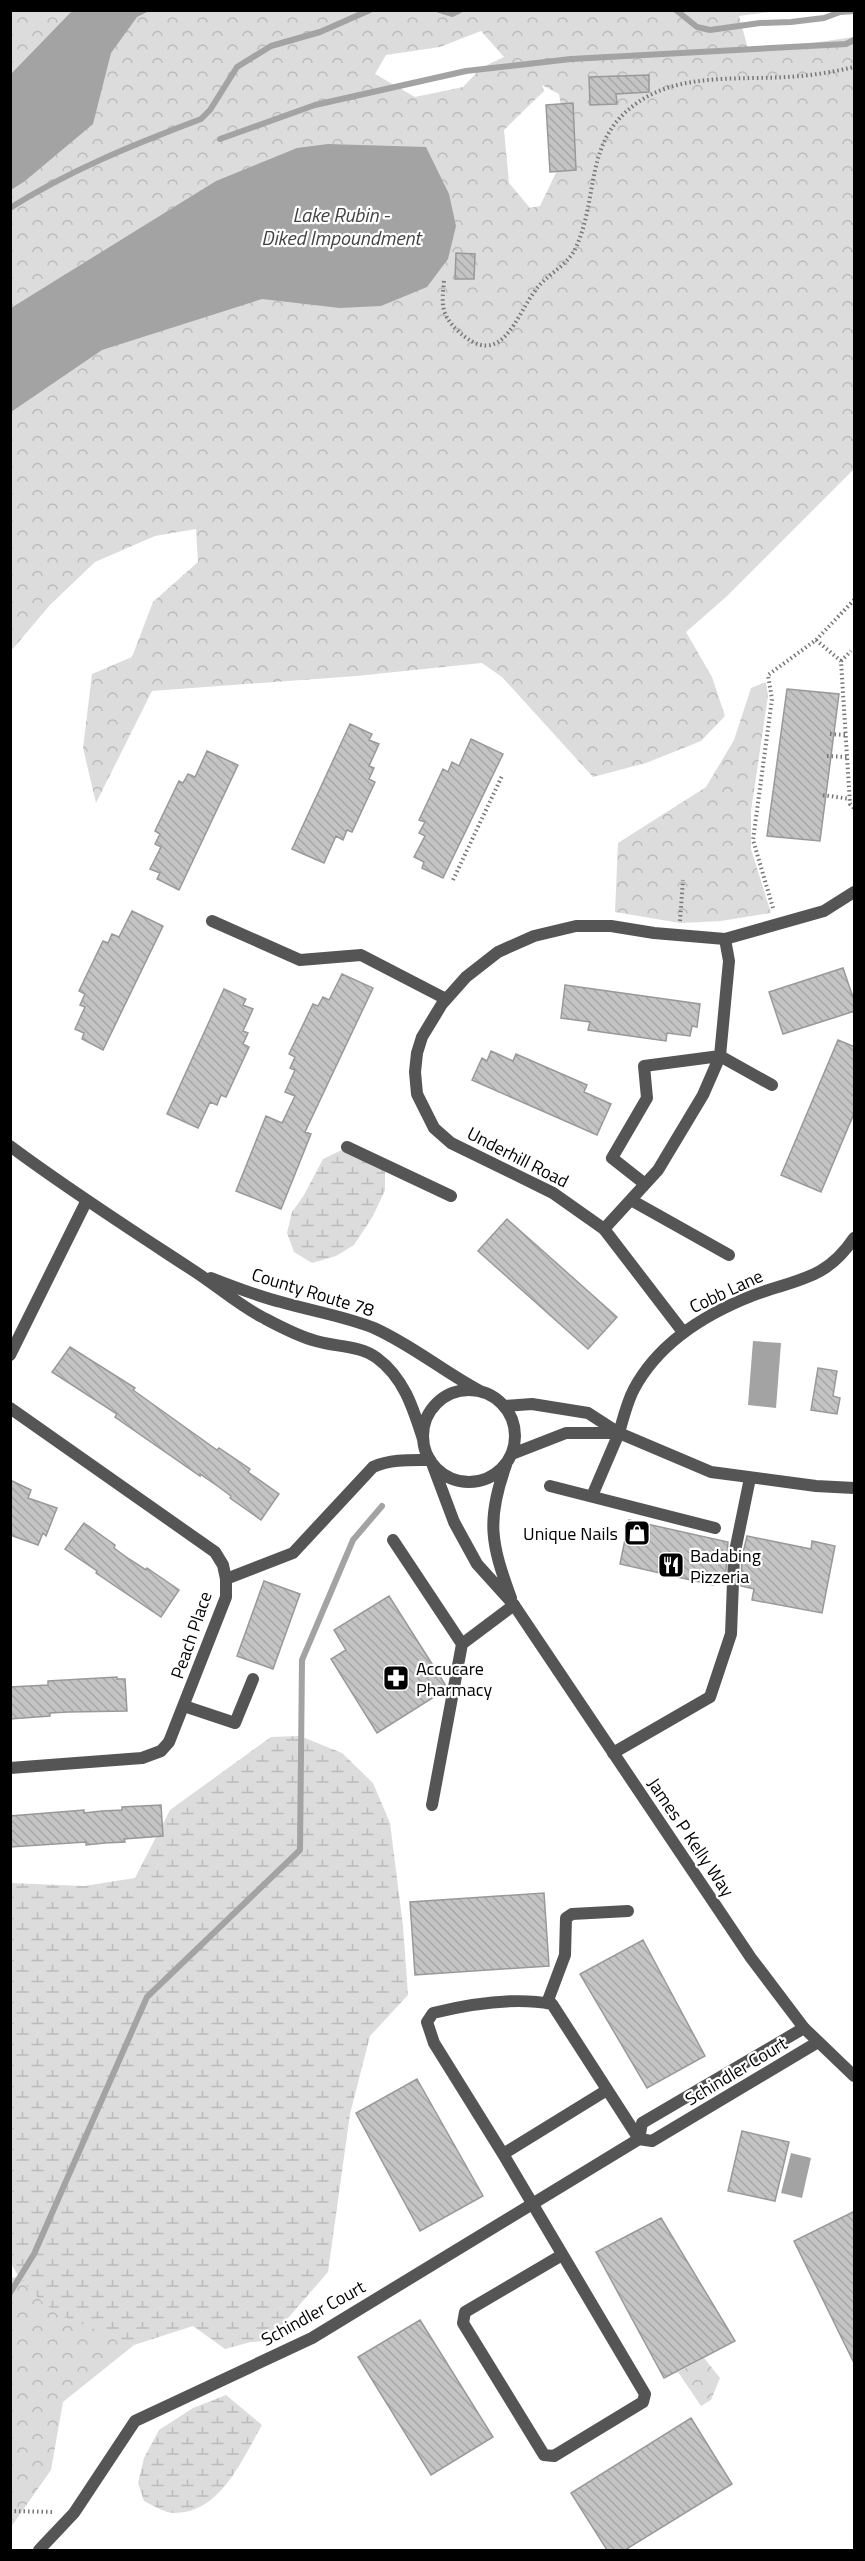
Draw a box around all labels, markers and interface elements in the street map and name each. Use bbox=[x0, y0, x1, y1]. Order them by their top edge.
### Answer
water label: Lake Rubin - Diked Impoundment bbox=[261, 199, 423, 253]
street label: Underhill Road bbox=[462, 1120, 574, 1194]
street label: County Route 78 bbox=[248, 1261, 378, 1323]
street label: Cobb Lane bbox=[685, 1262, 767, 1320]
shop icon: Unique Nails bbox=[622, 1518, 652, 1548]
place label: Unique Nails bbox=[523, 1520, 618, 1547]
place label: Badabing Pizzeria bbox=[690, 1542, 761, 1590]
restaurant icon: Badabing Pizzeria bbox=[656, 1550, 686, 1580]
street label: Peach Place bbox=[163, 1588, 219, 1682]
place label: Accucare Pharmacy bbox=[416, 1655, 492, 1703]
pharmacy icon: Accucare Pharmacy bbox=[381, 1663, 411, 1693]
street label: James P Kelly Way bbox=[641, 1772, 741, 1902]
street label: Schindler Court bbox=[680, 2029, 793, 2112]
street label: Schindler Court bbox=[256, 2273, 370, 2353]

